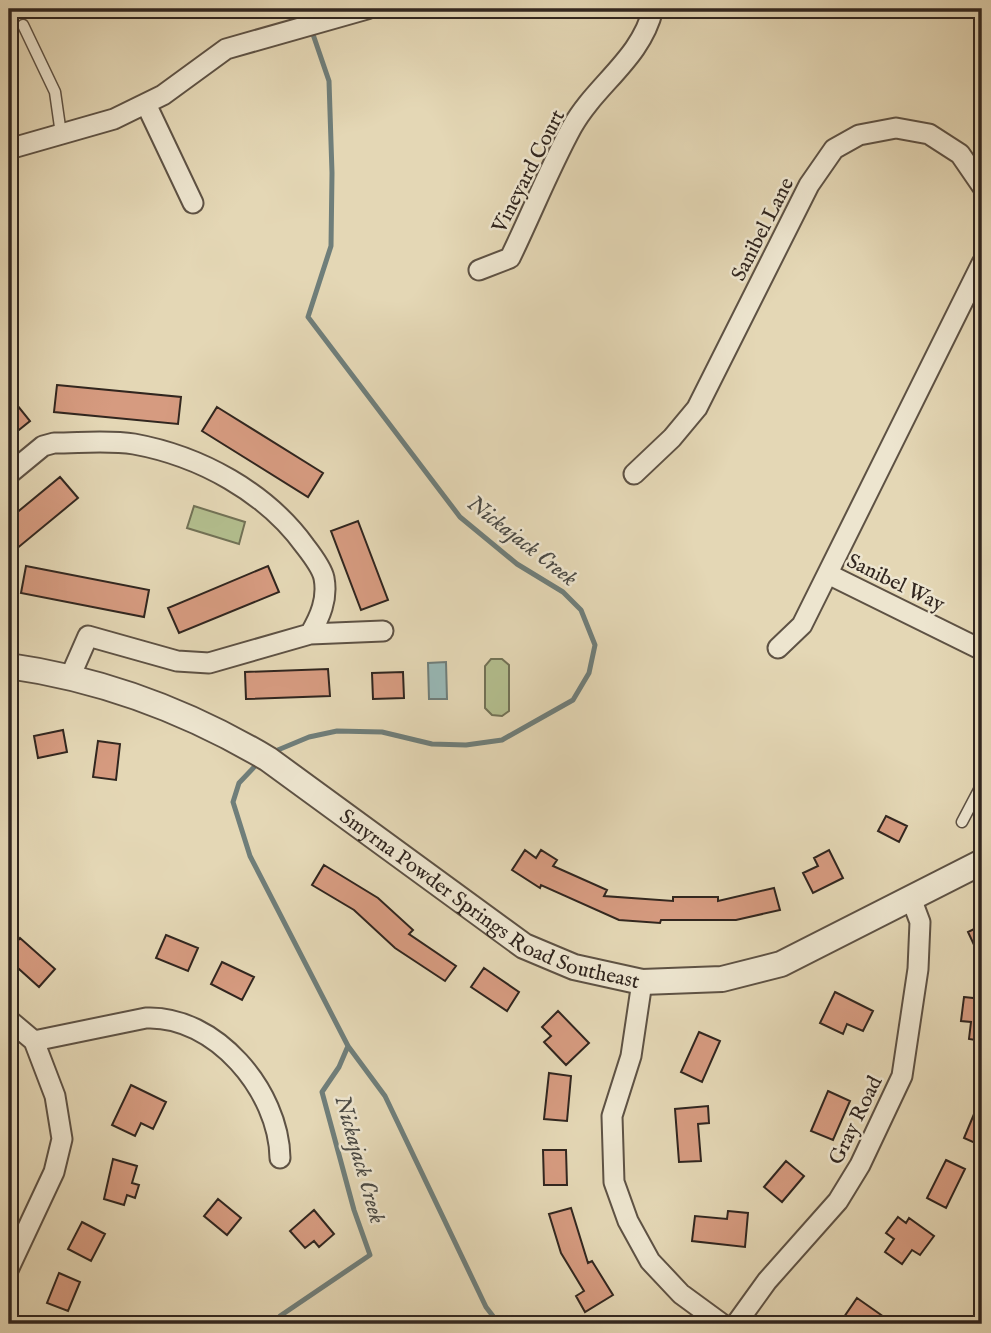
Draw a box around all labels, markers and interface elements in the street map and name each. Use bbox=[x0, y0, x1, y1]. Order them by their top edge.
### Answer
street label: Vineyard Court bbox=[486, 105, 572, 239]
street label: Sanibel Lane bbox=[726, 173, 801, 286]
water label: Nickajack Creek bbox=[461, 489, 583, 593]
street label: Sanibel Way bbox=[842, 548, 949, 619]
street label: Smyrna Powder Springs Road Southeast bbox=[333, 804, 642, 996]
street label: Gray Road bbox=[823, 1071, 890, 1170]
water label: Nickajack Creek bbox=[327, 1092, 392, 1227]

